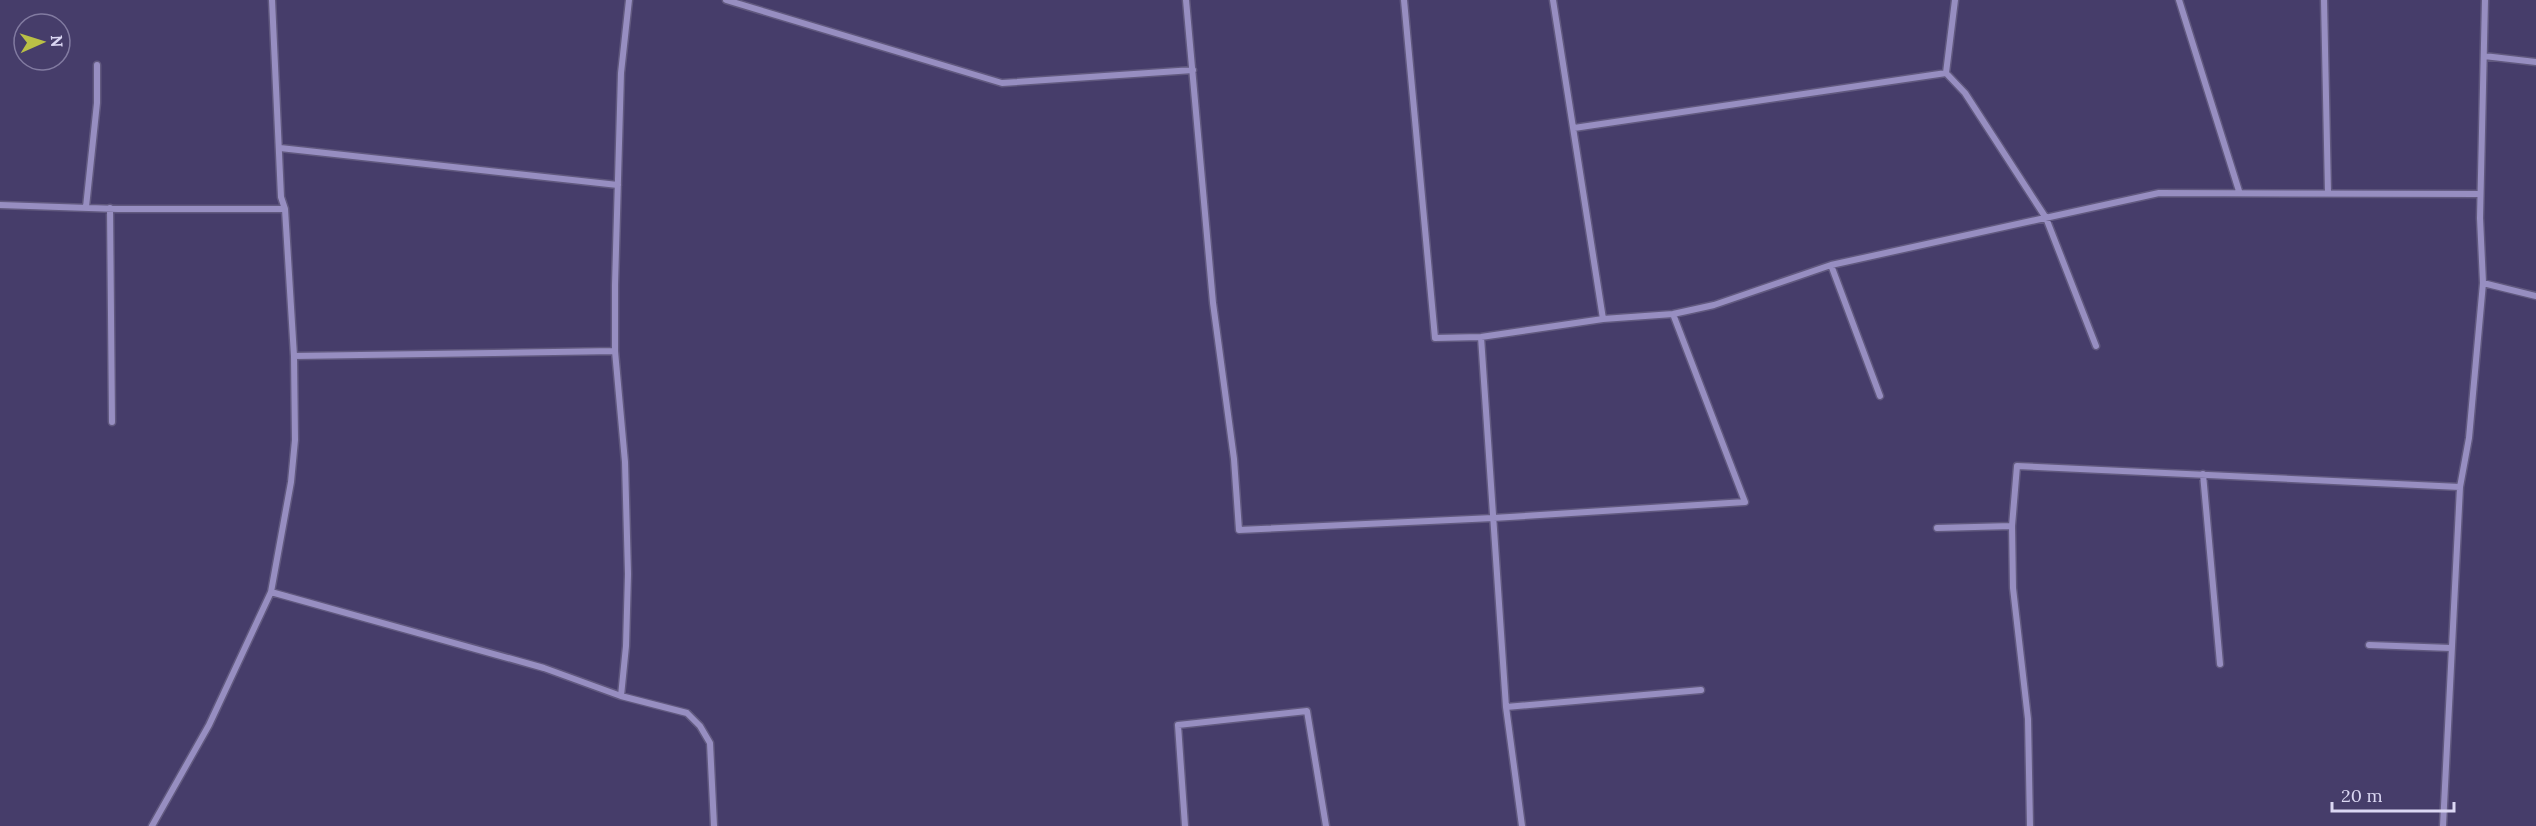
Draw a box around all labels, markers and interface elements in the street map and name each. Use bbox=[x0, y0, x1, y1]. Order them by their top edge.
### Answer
north arrow bbox=[12, 12, 72, 72]
text: N bbox=[47, 35, 67, 48]
scale bar bbox=[2332, 775, 2454, 813]
text: 20 m bbox=[2341, 784, 2383, 807]

